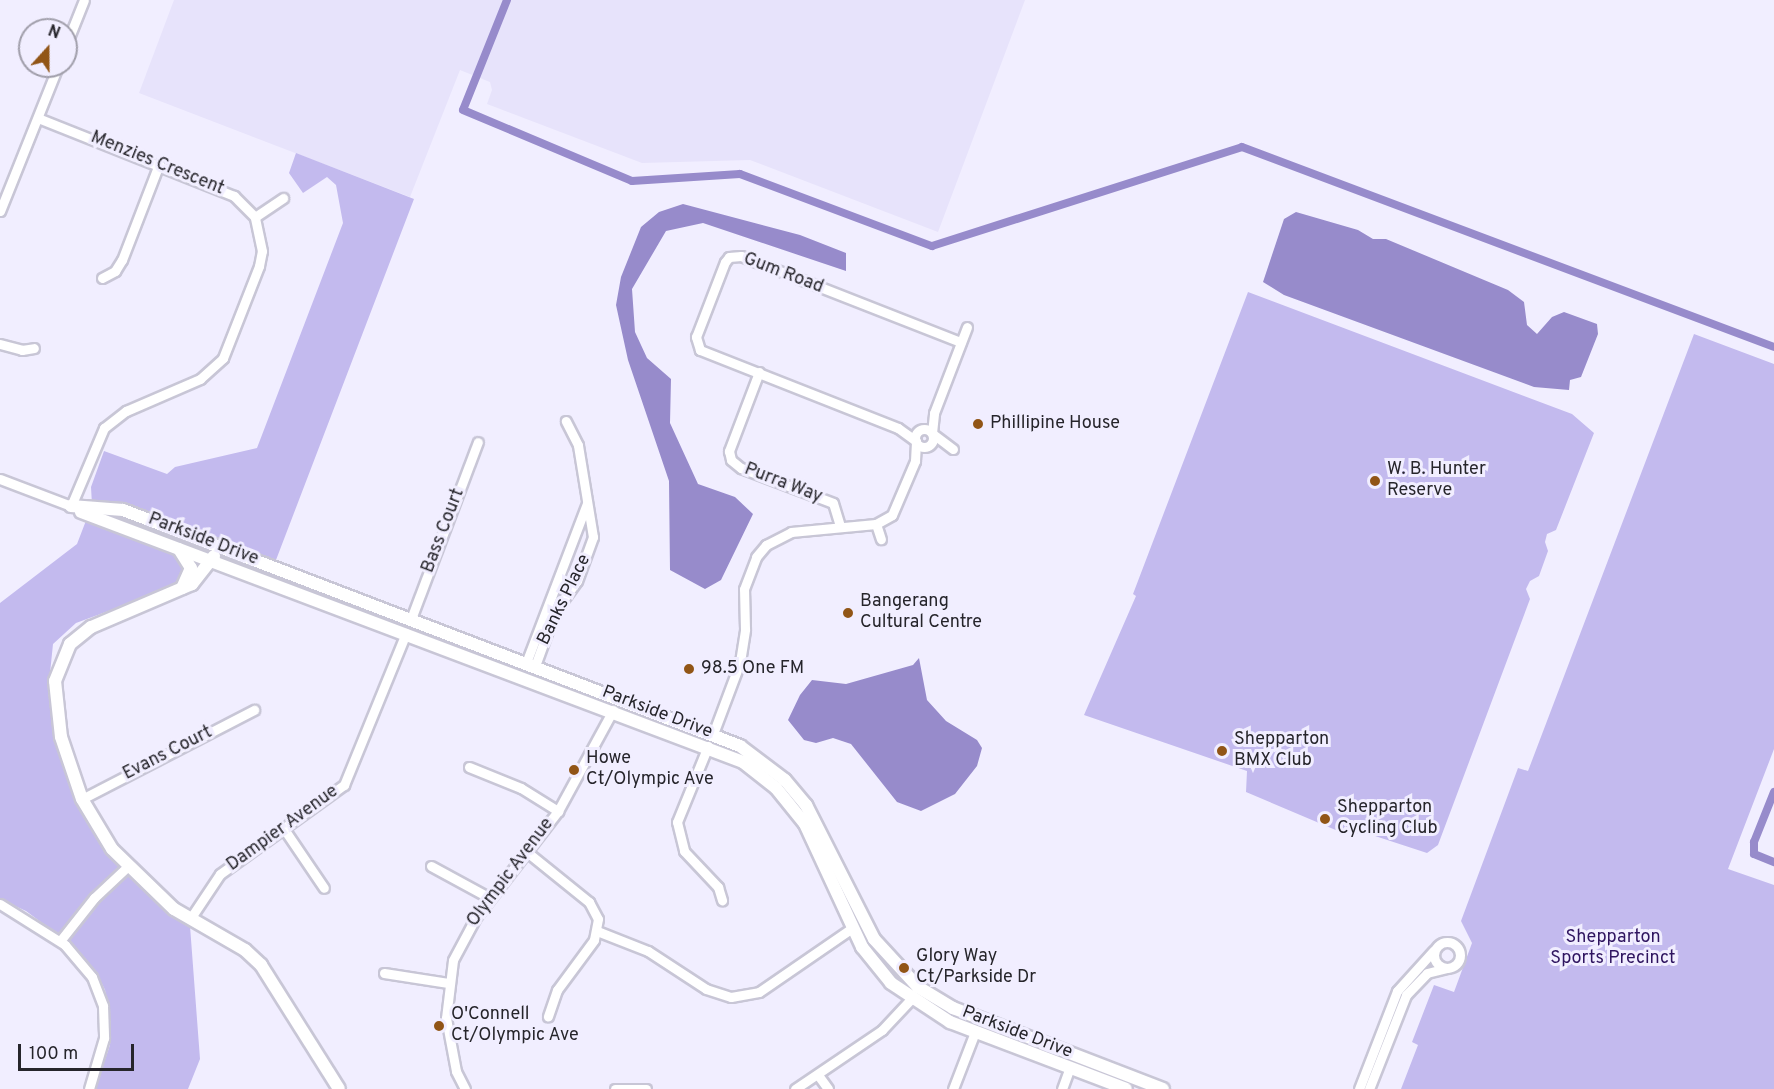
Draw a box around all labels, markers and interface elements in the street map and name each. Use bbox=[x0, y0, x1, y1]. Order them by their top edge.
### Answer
north arrow bbox=[18, 18, 78, 78]
text: N bbox=[45, 22, 63, 44]
street label: Menzies Crescent bbox=[87, 127, 227, 201]
street label: Gum Road bbox=[740, 249, 826, 299]
place label: Phillipine House bbox=[990, 413, 1120, 435]
marker: Phillipine House bbox=[971, 417, 985, 431]
street label: Purra Way bbox=[741, 459, 825, 509]
place label: W. B. Hunter Reserve bbox=[1387, 460, 1486, 502]
marker: W. B. Hunter Reserve bbox=[1368, 474, 1382, 488]
street label: Bass Court bbox=[418, 486, 470, 576]
street label: Parkside Drive bbox=[145, 509, 261, 571]
street label: Banks Place bbox=[534, 551, 596, 649]
place label: Bangerang Cultural Centre bbox=[860, 592, 982, 634]
marker: Bangerang Cultural Centre bbox=[841, 606, 855, 620]
place label: 98.5 One FM bbox=[701, 658, 804, 680]
marker: 98.5 One FM bbox=[682, 662, 696, 676]
street label: Parkside Drive bbox=[599, 682, 715, 744]
street label: Evans Court bbox=[120, 722, 216, 786]
place label: Shepparton BMX Club bbox=[1234, 730, 1329, 772]
marker: Shepparton BMX Club bbox=[1215, 744, 1229, 758]
place label: Howe Ct/Olympic Ave bbox=[586, 749, 714, 792]
marker: Howe Ct/Olympic Ave bbox=[567, 763, 581, 777]
street label: Dampier Avenue bbox=[223, 781, 343, 877]
place label: Shepparton Cycling Club bbox=[1337, 798, 1438, 840]
marker: Shepparton Cycling Club bbox=[1318, 812, 1332, 826]
street label: Olympic Avenue bbox=[463, 814, 559, 932]
park label: Shepparton Sports Precinct bbox=[1550, 928, 1676, 970]
place label: Glory Way Ct/Parkside Dr bbox=[916, 947, 1036, 990]
marker: Glory Way Ct/Parkside Dr bbox=[897, 961, 911, 975]
street label: Parkside Drive bbox=[959, 1002, 1075, 1064]
place label: O'Connell Ct/Olympic Ave bbox=[451, 1005, 579, 1048]
marker: O'Connell Ct/Olympic Ave bbox=[432, 1019, 446, 1033]
scale bar bbox=[21, 1032, 136, 1070]
text: 100 m bbox=[29, 1043, 78, 1066]

